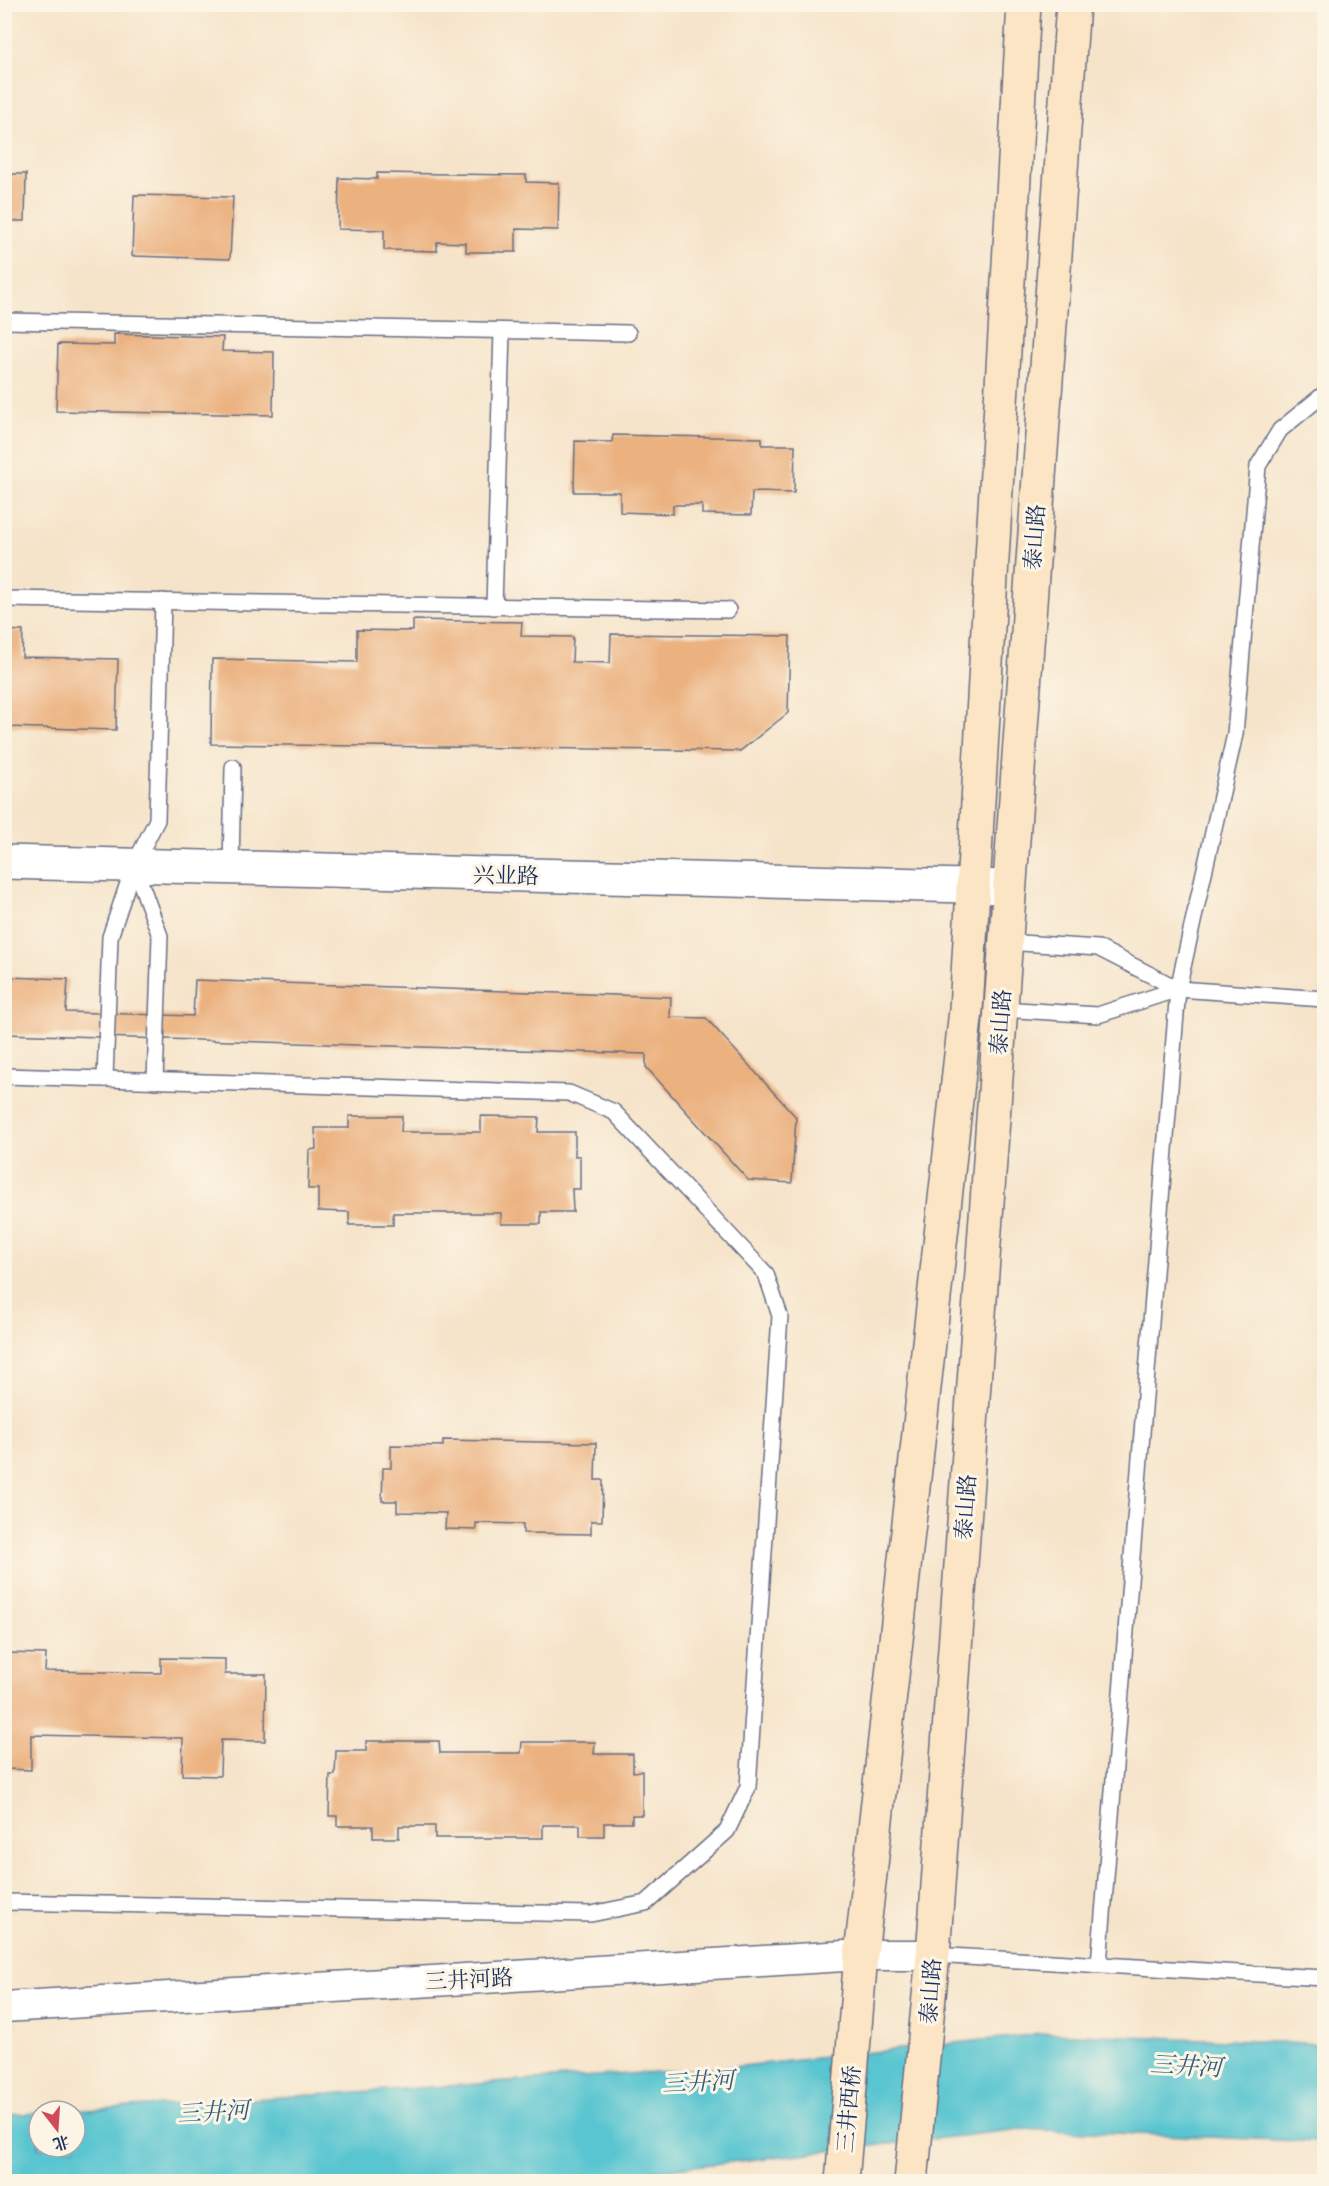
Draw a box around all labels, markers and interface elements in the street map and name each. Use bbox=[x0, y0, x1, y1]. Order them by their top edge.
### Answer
street label: 泰山路 bbox=[1018, 503, 1052, 571]
street label: 兴业路 bbox=[473, 860, 539, 892]
street label: 泰山路 bbox=[984, 988, 1018, 1056]
street label: 泰山路 bbox=[949, 1473, 983, 1541]
street label: 泰山路 bbox=[914, 1957, 948, 2025]
street label: 三井河路 bbox=[424, 1963, 514, 1997]
water label: 三井河 bbox=[1149, 2048, 1227, 2084]
water label: 三井河 bbox=[661, 2064, 739, 2100]
street label: 三井西桥 bbox=[830, 2064, 868, 2154]
water label: 三井河 bbox=[176, 2094, 254, 2130]
north arrow bbox=[27, 2099, 87, 2159]
text: 北 bbox=[50, 2130, 72, 2155]

